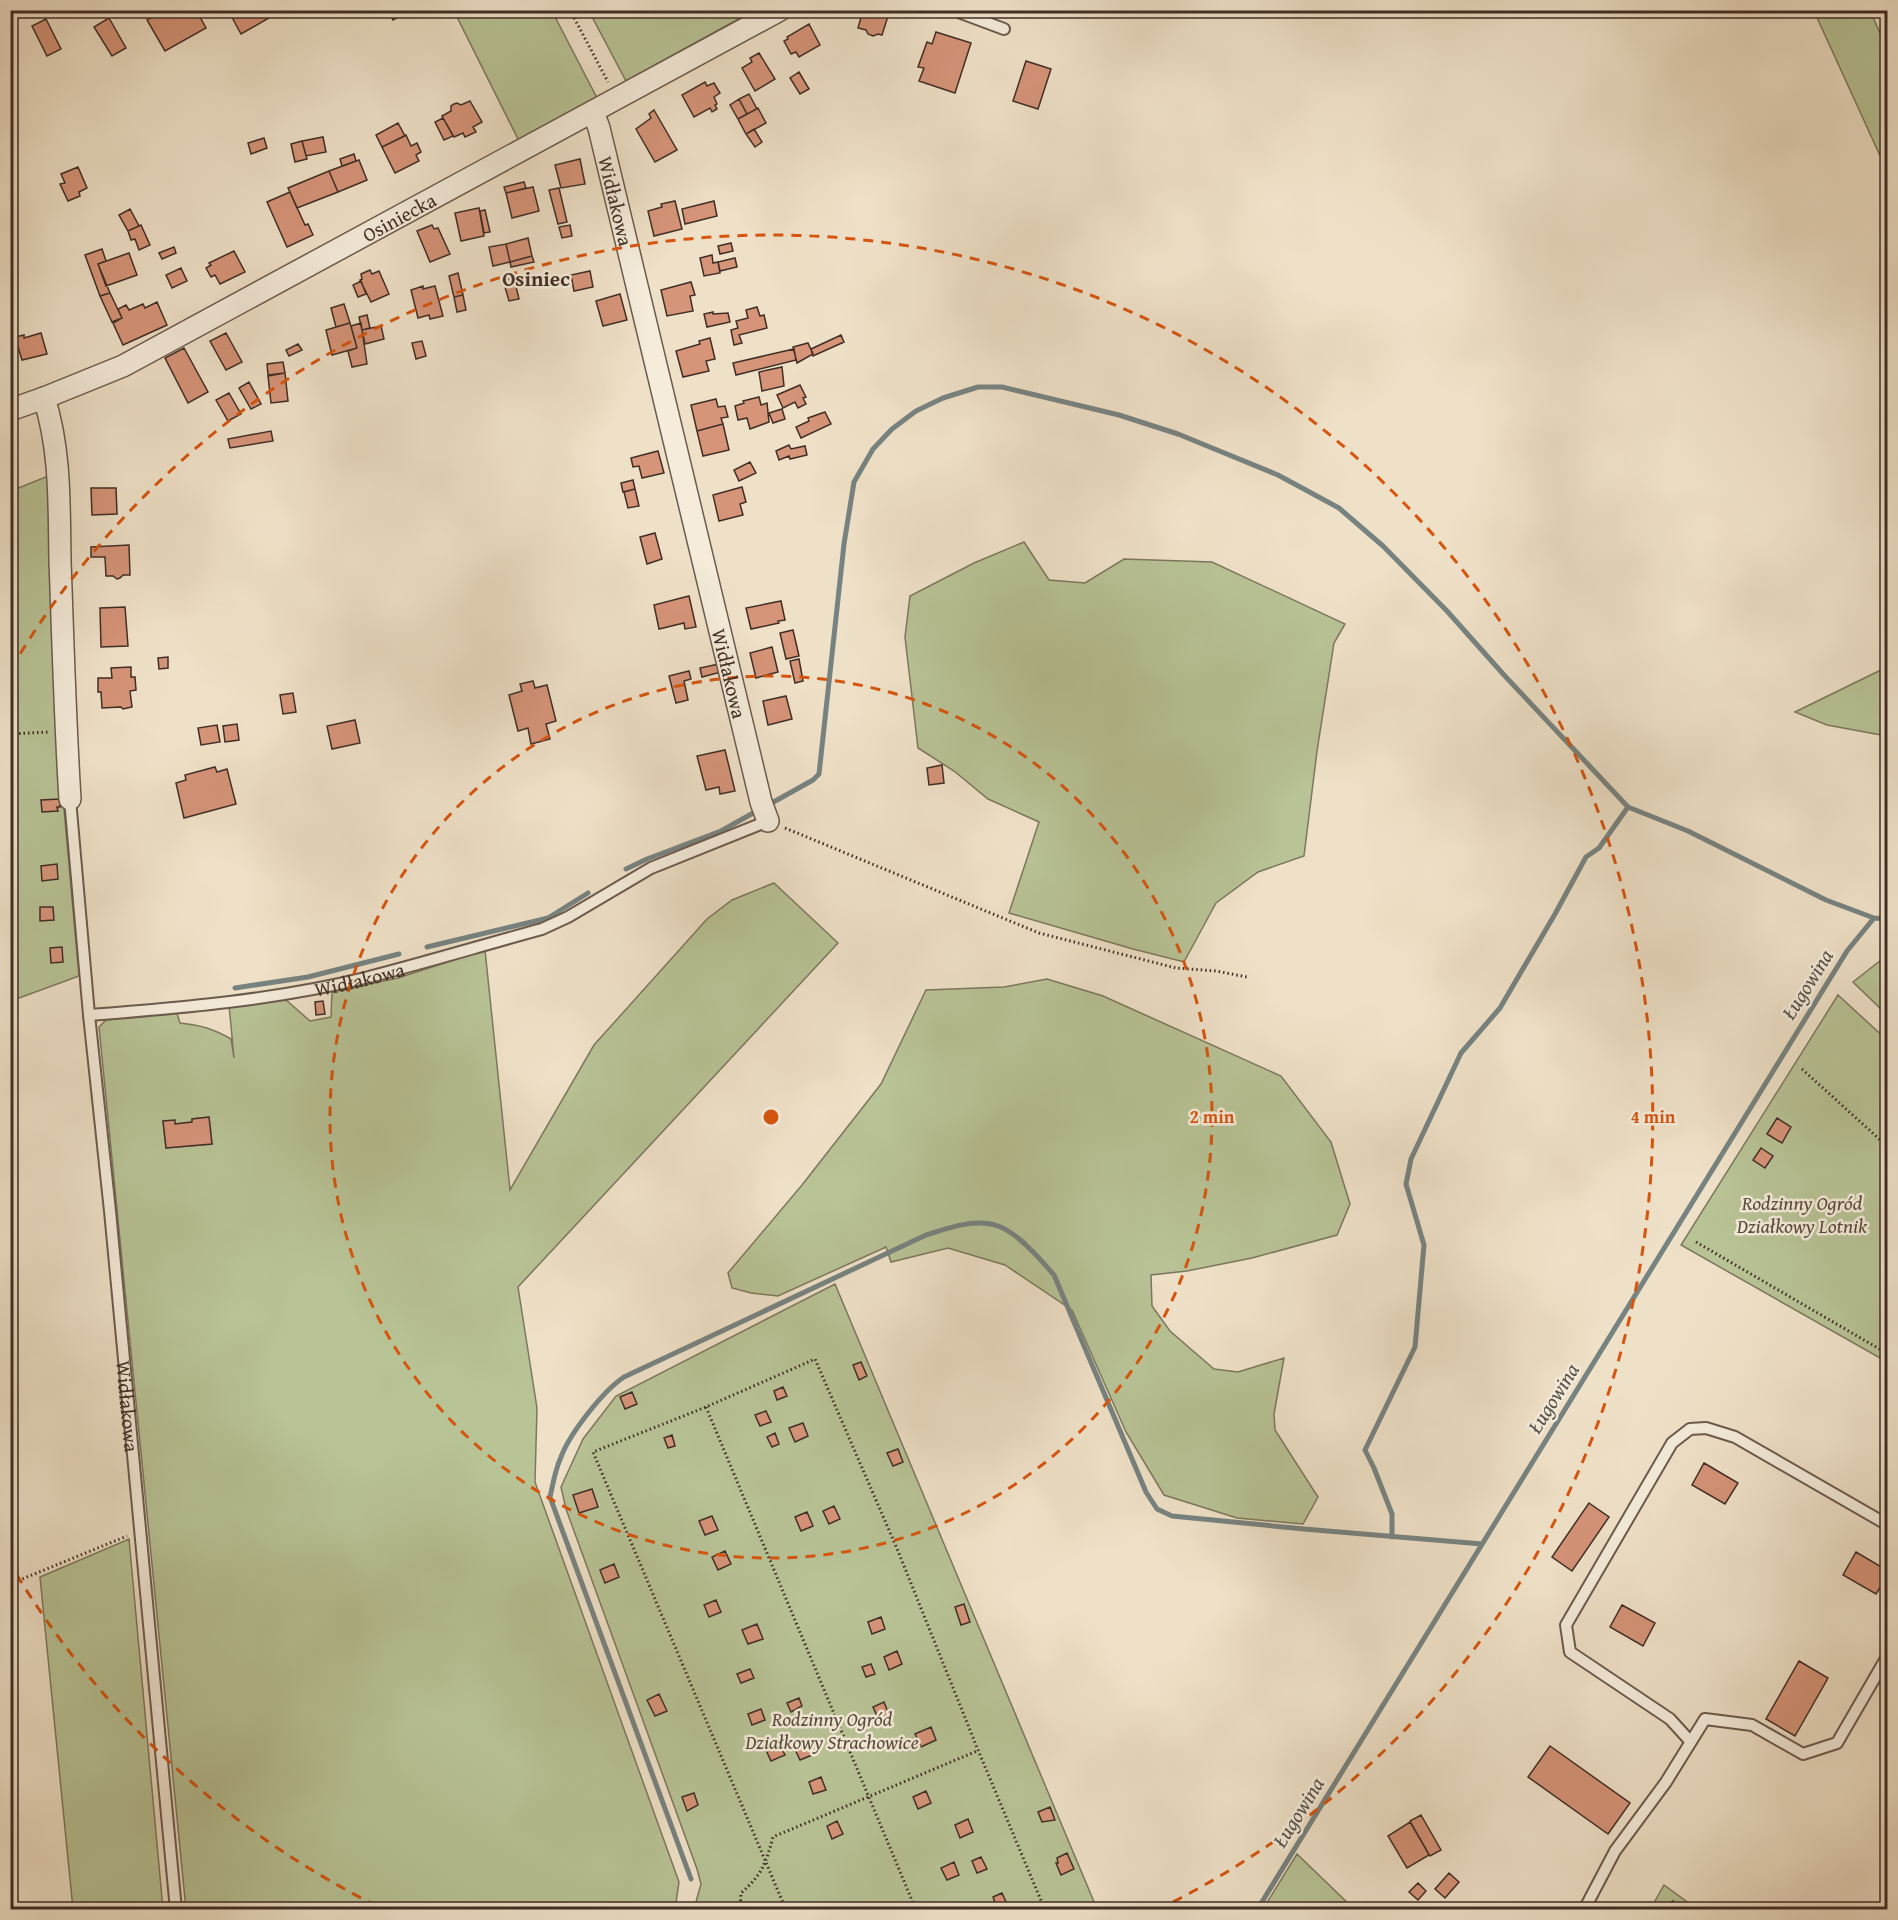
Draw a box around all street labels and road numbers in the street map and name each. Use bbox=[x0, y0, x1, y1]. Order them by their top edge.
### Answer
street label: Widłakowa bbox=[592, 153, 641, 249]
street label: Osiniecka bbox=[357, 184, 441, 248]
street label: Widłakowa bbox=[705, 625, 755, 722]
street label: Widłakowa bbox=[312, 954, 408, 1003]
street label: Widłakowa bbox=[110, 1359, 147, 1454]

